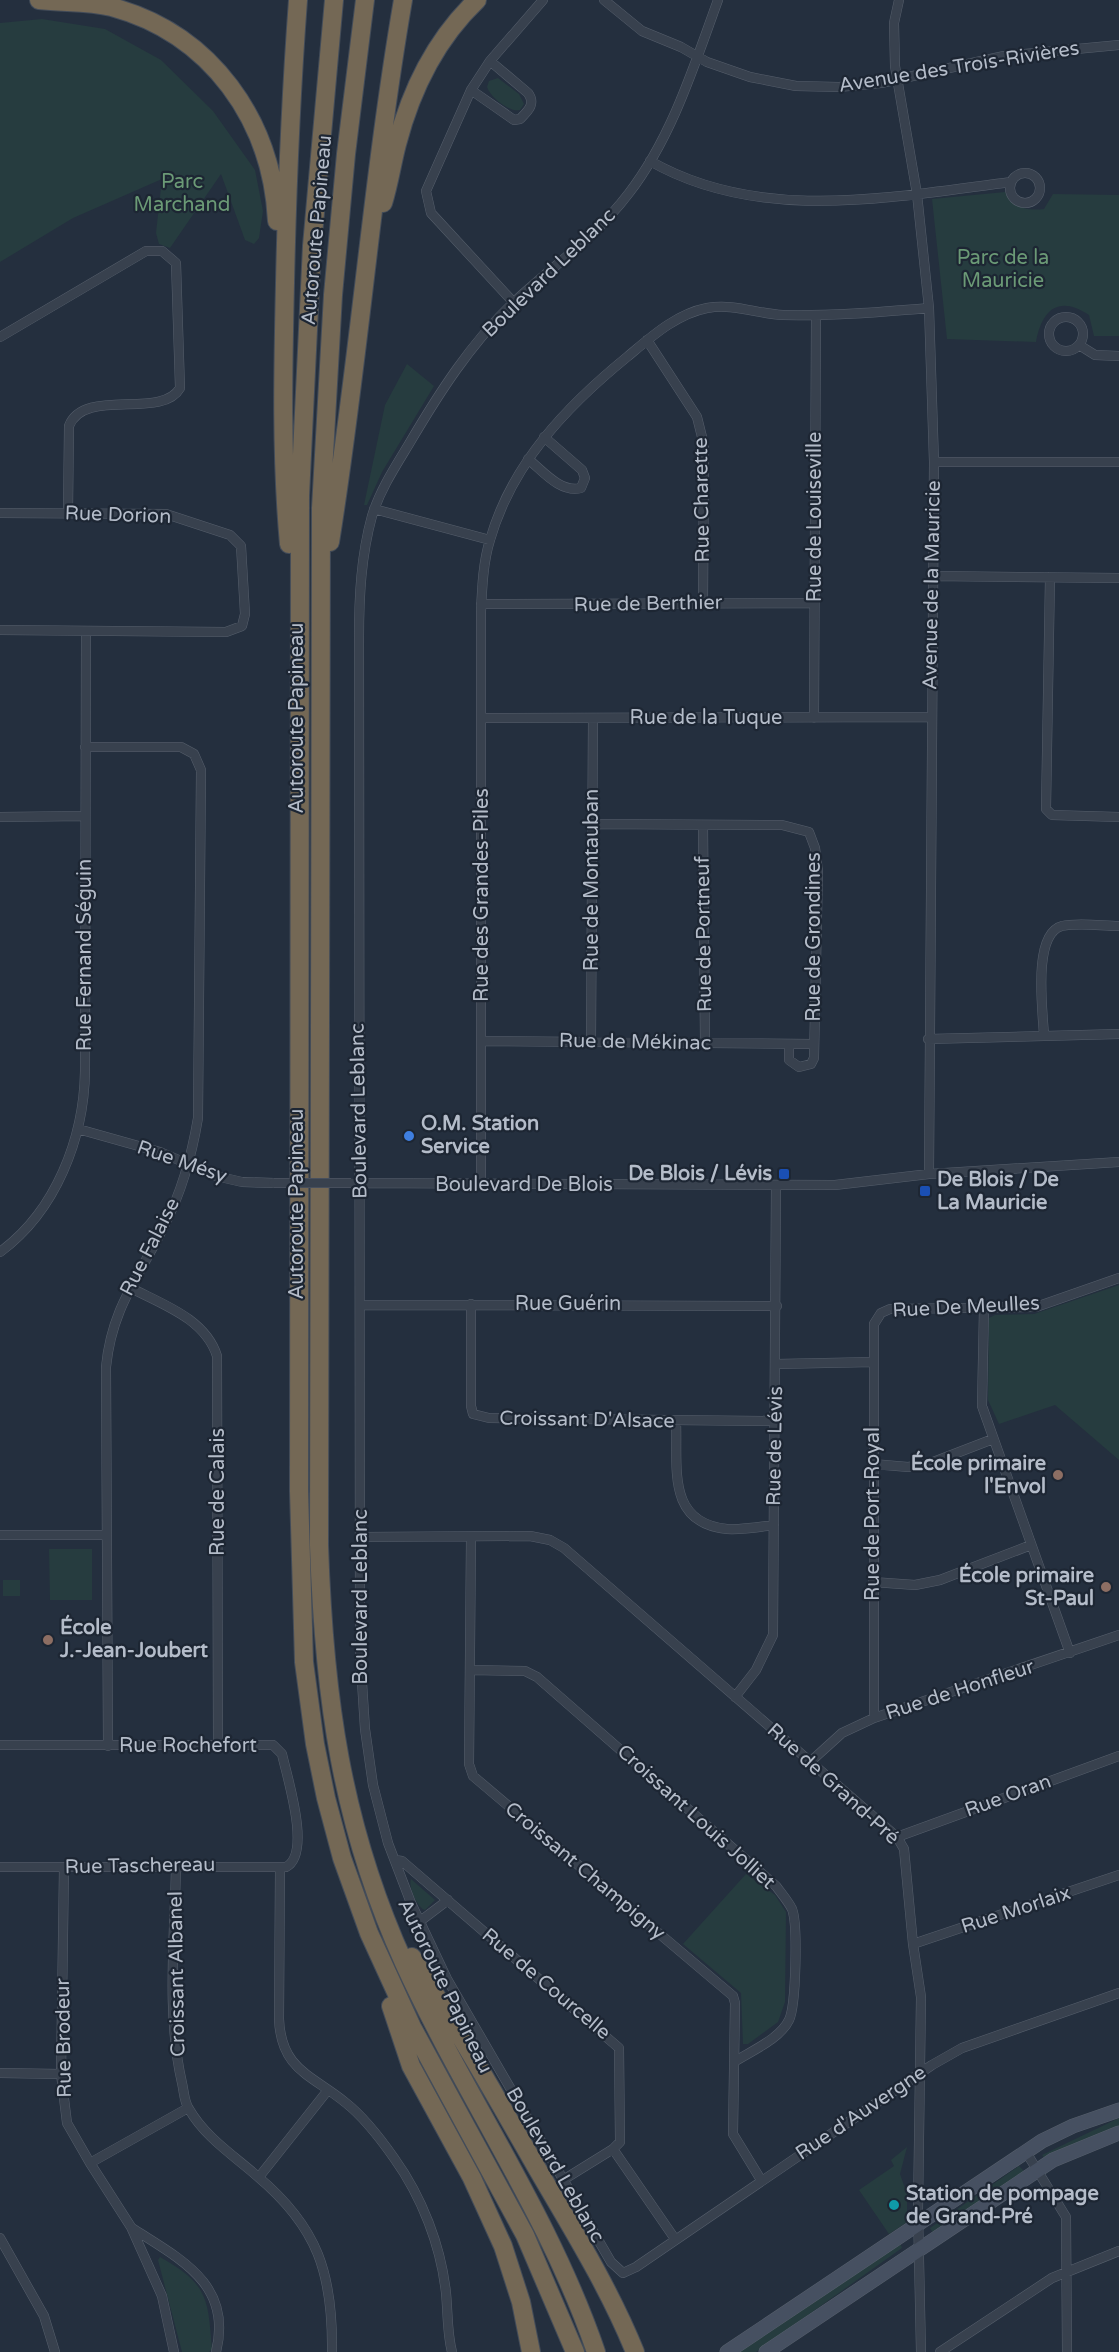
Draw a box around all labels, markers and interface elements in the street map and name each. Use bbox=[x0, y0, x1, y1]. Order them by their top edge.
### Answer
street label: Avenue des Trois-Rivières bbox=[837, 36, 1081, 98]
street label: Autoroute Papineau bbox=[297, 134, 337, 326]
park label: Parc Marchand bbox=[134, 170, 230, 217]
street label: Boulevard Leblanc bbox=[477, 203, 621, 343]
park label: Parc de la Mauricie bbox=[957, 246, 1049, 293]
street label: Rue de Louiseville bbox=[803, 432, 827, 602]
street label: Rue Charette bbox=[689, 437, 715, 563]
street label: Avenue de la Mauricie bbox=[918, 480, 946, 690]
street label: Rue Dorion bbox=[64, 501, 172, 529]
street label: Rue de Berthier bbox=[573, 591, 723, 617]
street label: Autoroute Papineau bbox=[285, 623, 309, 813]
street label: Rue de la Tuque bbox=[630, 706, 782, 730]
street label: Rue des Grandes-Piles bbox=[470, 788, 494, 1002]
street label: Rue de Montauban bbox=[580, 789, 604, 971]
street label: Rue de Grondines bbox=[802, 852, 826, 1022]
street label: Rue de Portneuf bbox=[691, 855, 717, 1012]
street label: Rue Fernand Séguin bbox=[73, 859, 97, 1051]
street label: Boulevard Leblanc bbox=[345, 1023, 373, 1199]
street label: Rue de Mékinac bbox=[559, 1029, 711, 1055]
street label: Autoroute Papineau bbox=[285, 1109, 309, 1299]
place label: O.M. Station Service bbox=[421, 1112, 539, 1159]
marker: O.M. Station Service bbox=[402, 1129, 416, 1143]
street label: Rue Mésy bbox=[134, 1135, 230, 1189]
place label: De Blois / Lévis bbox=[628, 1162, 772, 1186]
marker: De Blois / Lévis bbox=[777, 1167, 791, 1181]
place label: De Blois / De La Mauricie bbox=[937, 1168, 1059, 1215]
street label: Boulevard De Blois bbox=[435, 1173, 613, 1197]
marker: De Blois / De La Mauricie bbox=[918, 1184, 932, 1198]
street label: Rue Falaise bbox=[115, 1194, 185, 1300]
street label: Rue De Meulles bbox=[892, 1291, 1040, 1323]
street label: Rue Guérin bbox=[515, 1292, 621, 1316]
street label: Rue de Lévis bbox=[762, 1386, 788, 1506]
street label: Croissant D'Alsace bbox=[499, 1406, 675, 1434]
street label: Rue de Port-Royal bbox=[861, 1427, 885, 1601]
street label: Rue de Calais bbox=[206, 1428, 230, 1556]
place label: École primaire l'Envol bbox=[911, 1450, 1046, 1499]
marker: École primaire l'Envol bbox=[1051, 1468, 1065, 1482]
street label: Boulevard Leblanc bbox=[349, 1509, 373, 1685]
place label: École primaire St-Paul bbox=[959, 1562, 1094, 1611]
marker: École primaire St-Paul bbox=[1099, 1580, 1113, 1594]
place label: École J.-Jean-Joubert bbox=[59, 1614, 208, 1663]
marker: École J.-Jean-Joubert bbox=[41, 1633, 55, 1647]
street label: Rue de Honfleur bbox=[883, 1655, 1038, 1725]
street label: Rue de Grand-Pré bbox=[762, 1718, 904, 1850]
street label: Rue Rochefort bbox=[119, 1734, 257, 1758]
street label: Croissant Louis Jolliet bbox=[612, 1740, 780, 1895]
street label: Rue Oran bbox=[962, 1769, 1054, 1823]
street label: Croissant Champigny bbox=[500, 1797, 670, 1945]
street label: Rue Taschereau bbox=[65, 1853, 215, 1879]
street label: Rue Morlaix bbox=[958, 1881, 1074, 1939]
street label: Croissant Albanel bbox=[164, 1891, 190, 2057]
street label: Autoroute Papineau bbox=[392, 1895, 498, 2077]
street label: Rue de Courcelle bbox=[477, 1923, 615, 2045]
street label: Rue Brodeur bbox=[51, 1977, 77, 2098]
street label: Rue d'Auvergne bbox=[791, 2061, 931, 2165]
street label: Boulevard Leblanc bbox=[501, 2083, 609, 2247]
place label: Station de pompage de Grand-Pré bbox=[906, 2182, 1099, 2229]
marker: Station de pompage de Grand-Pré bbox=[887, 2198, 901, 2212]

